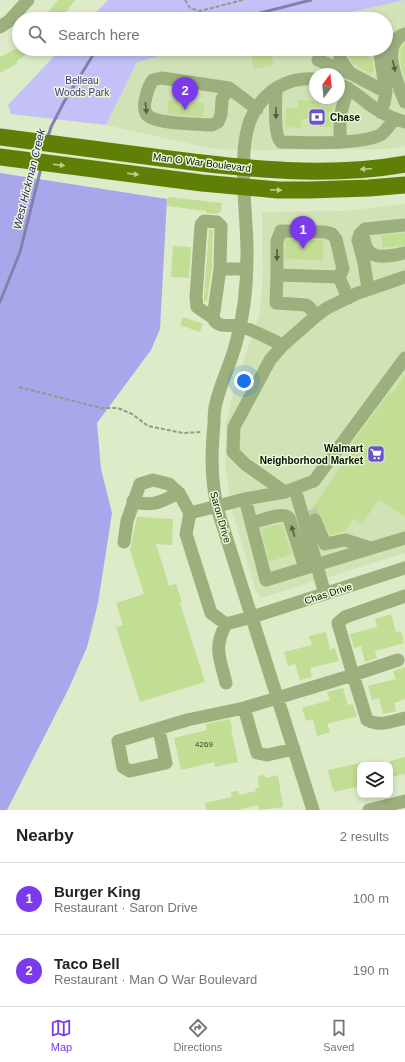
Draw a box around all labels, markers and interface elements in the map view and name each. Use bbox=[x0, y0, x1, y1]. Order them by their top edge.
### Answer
search box bbox=[12, 12, 393, 56]
icon: search bbox=[26, 23, 48, 45]
text: Search here bbox=[58, 26, 140, 43]
one-way arrow bbox=[391, 60, 397, 72]
north arrow bbox=[309, 68, 345, 104]
park label: Belleau Woods Park bbox=[55, 75, 110, 98]
pin: 2 bbox=[172, 77, 198, 110]
one-way arrow bbox=[143, 101, 149, 114]
one-way arrow bbox=[273, 107, 279, 120]
bank icon: Chase bbox=[307, 107, 327, 127]
place label: Chase bbox=[330, 112, 360, 123]
water label: West Hickman Creek bbox=[11, 127, 47, 230]
street label: Man O War Boulevard bbox=[152, 151, 252, 174]
one-way arrow bbox=[53, 162, 65, 168]
one-way arrow bbox=[360, 165, 372, 172]
one-way arrow bbox=[127, 171, 139, 177]
one-way arrow bbox=[270, 186, 282, 193]
pin: 1 bbox=[290, 216, 316, 249]
one-way arrow bbox=[274, 249, 280, 262]
your location bbox=[234, 371, 254, 391]
place label: Walmart Neighborhood Market bbox=[260, 443, 364, 466]
supermarket icon: Walmart Neighborhood Market bbox=[366, 444, 386, 464]
street label: Saron Drive bbox=[208, 490, 233, 544]
one-way arrow bbox=[290, 525, 296, 537]
street label: Chas Drive bbox=[303, 580, 354, 606]
house number: 4269 bbox=[195, 740, 213, 749]
map controls bbox=[357, 762, 393, 798]
button: layers bbox=[357, 762, 393, 798]
text: Nearby bbox=[16, 826, 74, 845]
text: 2 results bbox=[340, 829, 389, 844]
text: Burger King bbox=[54, 883, 141, 900]
text: 1 bbox=[25, 891, 33, 906]
text: 100 m bbox=[353, 891, 389, 906]
text: Restaurant · Saron Drive bbox=[54, 900, 198, 915]
text: Taco Bell bbox=[54, 955, 120, 972]
text: 2 bbox=[25, 963, 33, 978]
text: 190 m bbox=[353, 963, 389, 978]
text: Restaurant · Man O War Boulevard bbox=[54, 972, 257, 987]
tab: Map bbox=[50, 1017, 72, 1053]
tab: Directions bbox=[173, 1017, 222, 1053]
tab: Saved bbox=[323, 1017, 354, 1053]

